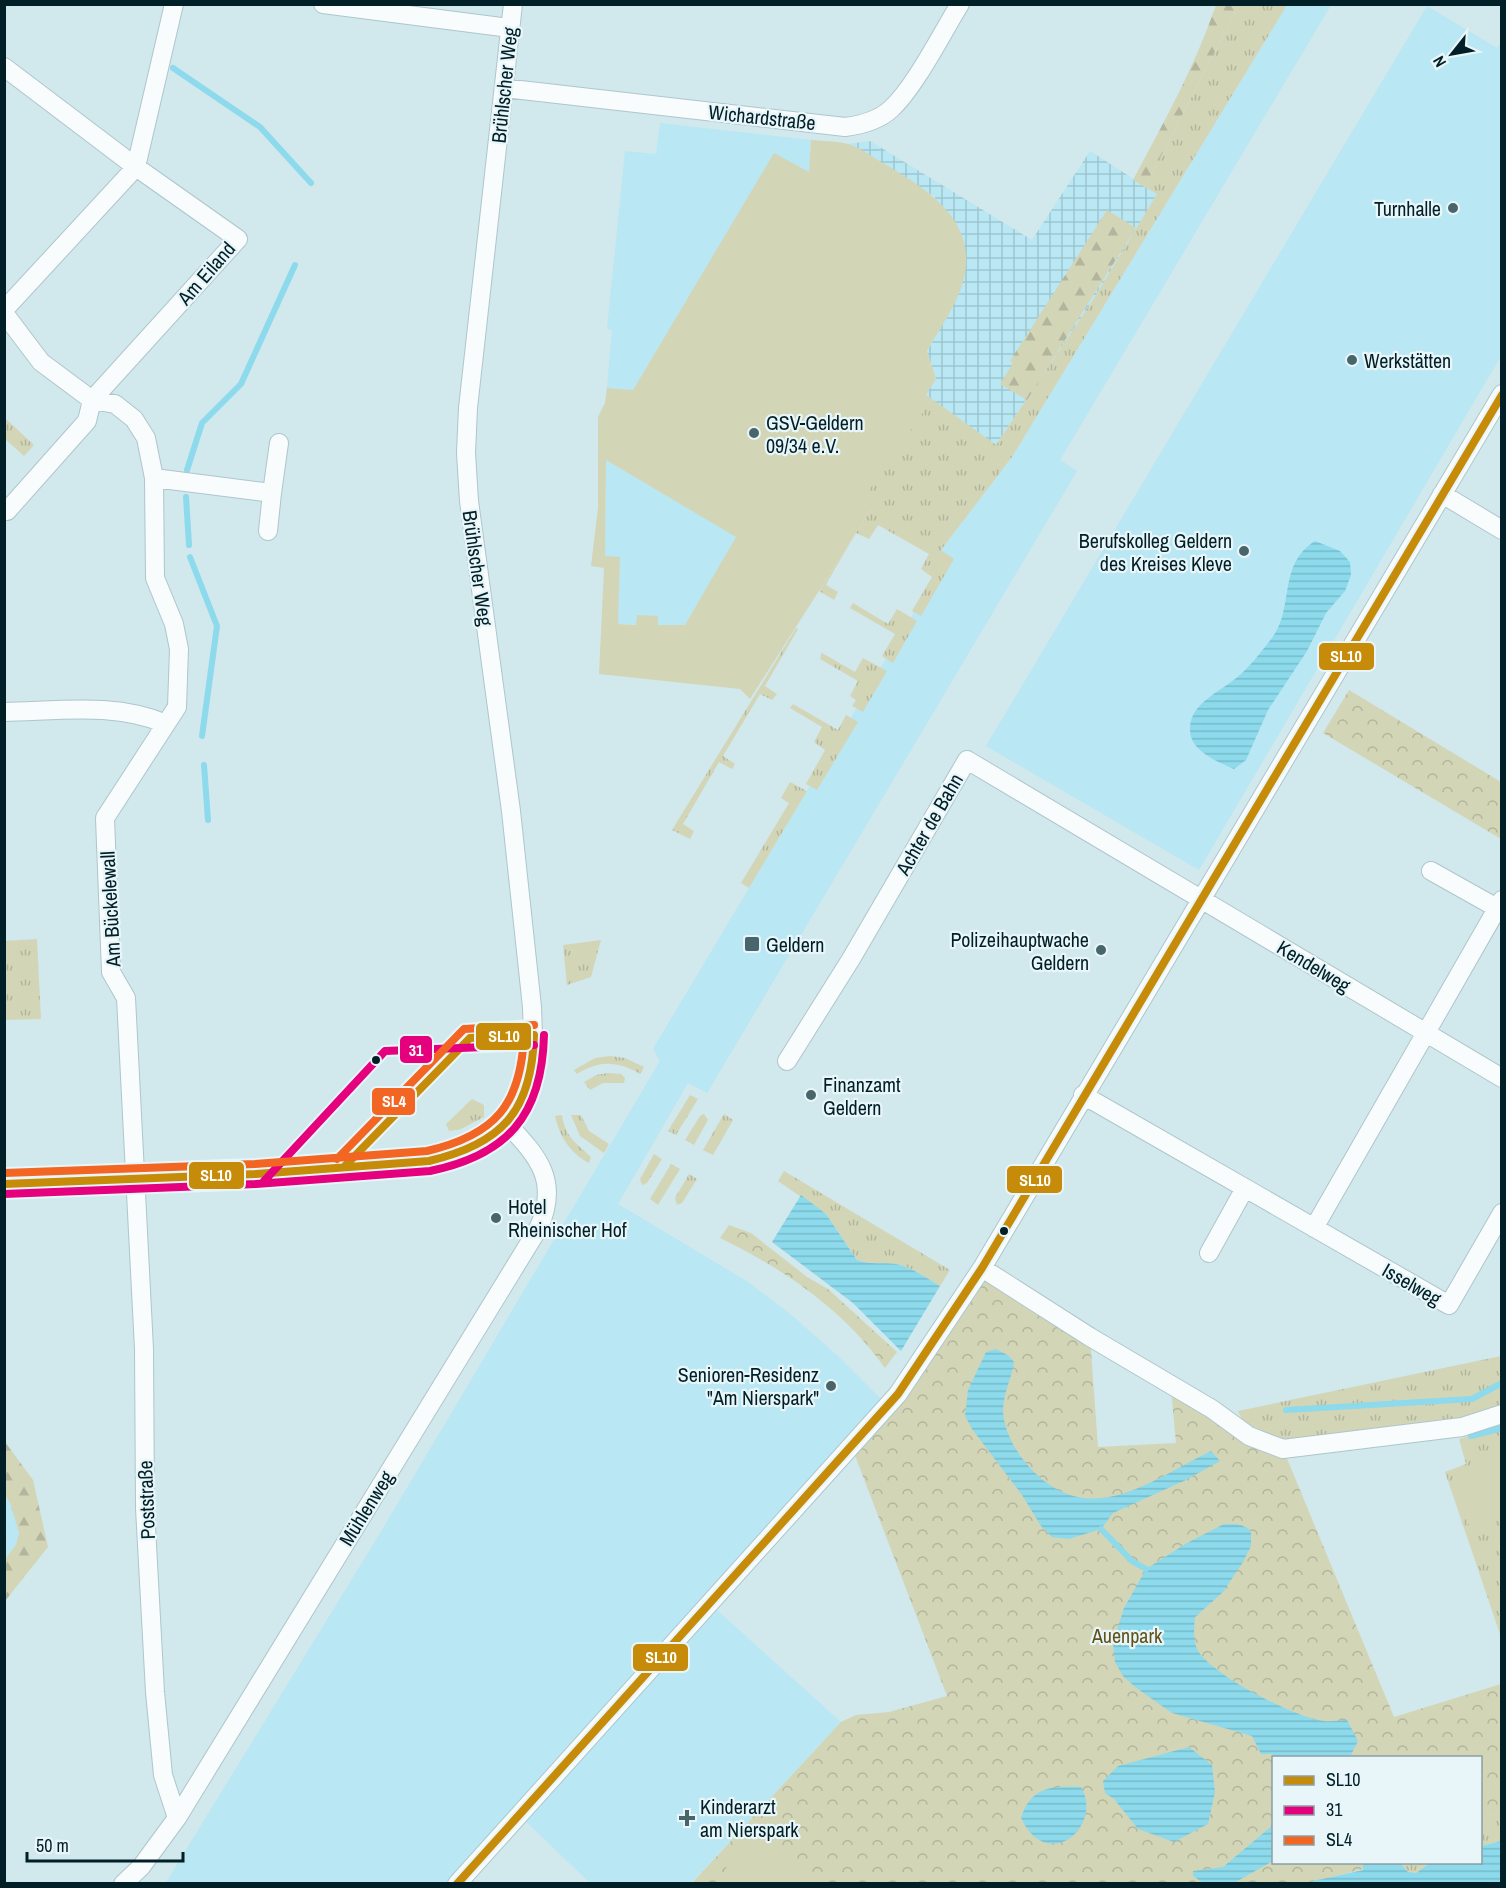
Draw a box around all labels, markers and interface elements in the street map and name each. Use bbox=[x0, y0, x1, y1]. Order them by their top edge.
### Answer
north arrow bbox=[1422, 24, 1482, 84]
street label: Brühlscher Weg bbox=[484, 26, 524, 144]
text: N bbox=[1427, 52, 1451, 71]
street label: Wichardstraße bbox=[707, 98, 817, 136]
place label: Turnhalle bbox=[1374, 195, 1441, 222]
marker: Turnhalle bbox=[1446, 201, 1460, 215]
street label: Am Eiland bbox=[170, 236, 241, 311]
place label: Werkstätten bbox=[1364, 347, 1451, 374]
marker: Werkstätten bbox=[1345, 353, 1359, 367]
place label: GSV-Geldern 09/34 e.V. bbox=[766, 409, 864, 459]
marker: GSV-Geldern 09/34 e.V. bbox=[747, 426, 761, 440]
street label: Brühlscher Weg bbox=[457, 508, 499, 628]
place label: Berufskolleg Geldern des Kreises Kleve bbox=[1079, 527, 1232, 577]
marker: Berufskolleg Geldern des Kreises Kleve bbox=[1237, 544, 1251, 558]
line badge: SL10 bbox=[1318, 642, 1375, 671]
text: SL10 bbox=[1330, 645, 1362, 667]
street label: Achter de Bahn bbox=[889, 768, 969, 881]
street label: Am Bückelewall bbox=[93, 850, 127, 969]
place label: Polizeihauptwache Geldern bbox=[950, 926, 1089, 976]
place label: Geldern bbox=[766, 931, 824, 958]
street label: Kendelweg bbox=[1272, 934, 1356, 998]
marker: Geldern bbox=[743, 935, 761, 953]
marker: Polizeihauptwache Geldern bbox=[1094, 943, 1108, 957]
line badge: SL10 bbox=[475, 1022, 532, 1051]
text: SL10 bbox=[488, 1025, 520, 1047]
line badge: 31 bbox=[399, 1035, 433, 1064]
text: 31 bbox=[409, 1039, 424, 1061]
unlabelled marker bbox=[370, 1054, 382, 1066]
place label: Finanzamt Geldern bbox=[823, 1071, 901, 1121]
line badge: SL4 bbox=[371, 1087, 416, 1116]
marker: Finanzamt Geldern bbox=[804, 1088, 818, 1102]
text: SL4 bbox=[382, 1090, 407, 1112]
line badge: SL10 bbox=[188, 1161, 245, 1190]
text: SL10 bbox=[200, 1164, 232, 1186]
line badge: SL10 bbox=[1006, 1165, 1063, 1194]
text: SL10 bbox=[1019, 1169, 1051, 1191]
place label: Hotel Rheinischer Hof bbox=[508, 1193, 627, 1243]
marker: Hotel Rheinischer Hof bbox=[489, 1211, 503, 1225]
unlabelled marker bbox=[998, 1225, 1010, 1237]
street label: Isselweg bbox=[1378, 1256, 1446, 1312]
place label: Senioren-Residenz "Am Nierspark" bbox=[678, 1361, 819, 1411]
marker: Senioren-Residenz "Am Nierspark" bbox=[824, 1379, 838, 1393]
street label: Poststraße bbox=[131, 1460, 161, 1540]
street label: Mühlenweg bbox=[332, 1465, 400, 1551]
park label: Auenpark bbox=[1091, 1622, 1163, 1649]
line badge: SL10 bbox=[632, 1643, 689, 1672]
text: SL10 bbox=[645, 1646, 677, 1668]
legend bbox=[1272, 1756, 1482, 1864]
text: SL10 bbox=[1326, 1767, 1360, 1792]
place label: Kinderarzt am Nierspark bbox=[700, 1793, 799, 1843]
text: 31 bbox=[1326, 1797, 1343, 1822]
marker: Kinderarzt am Nierspark bbox=[678, 1809, 696, 1827]
scale bar bbox=[27, 1825, 183, 1863]
text: SL4 bbox=[1326, 1827, 1352, 1852]
text: 50 m bbox=[36, 1833, 69, 1858]

